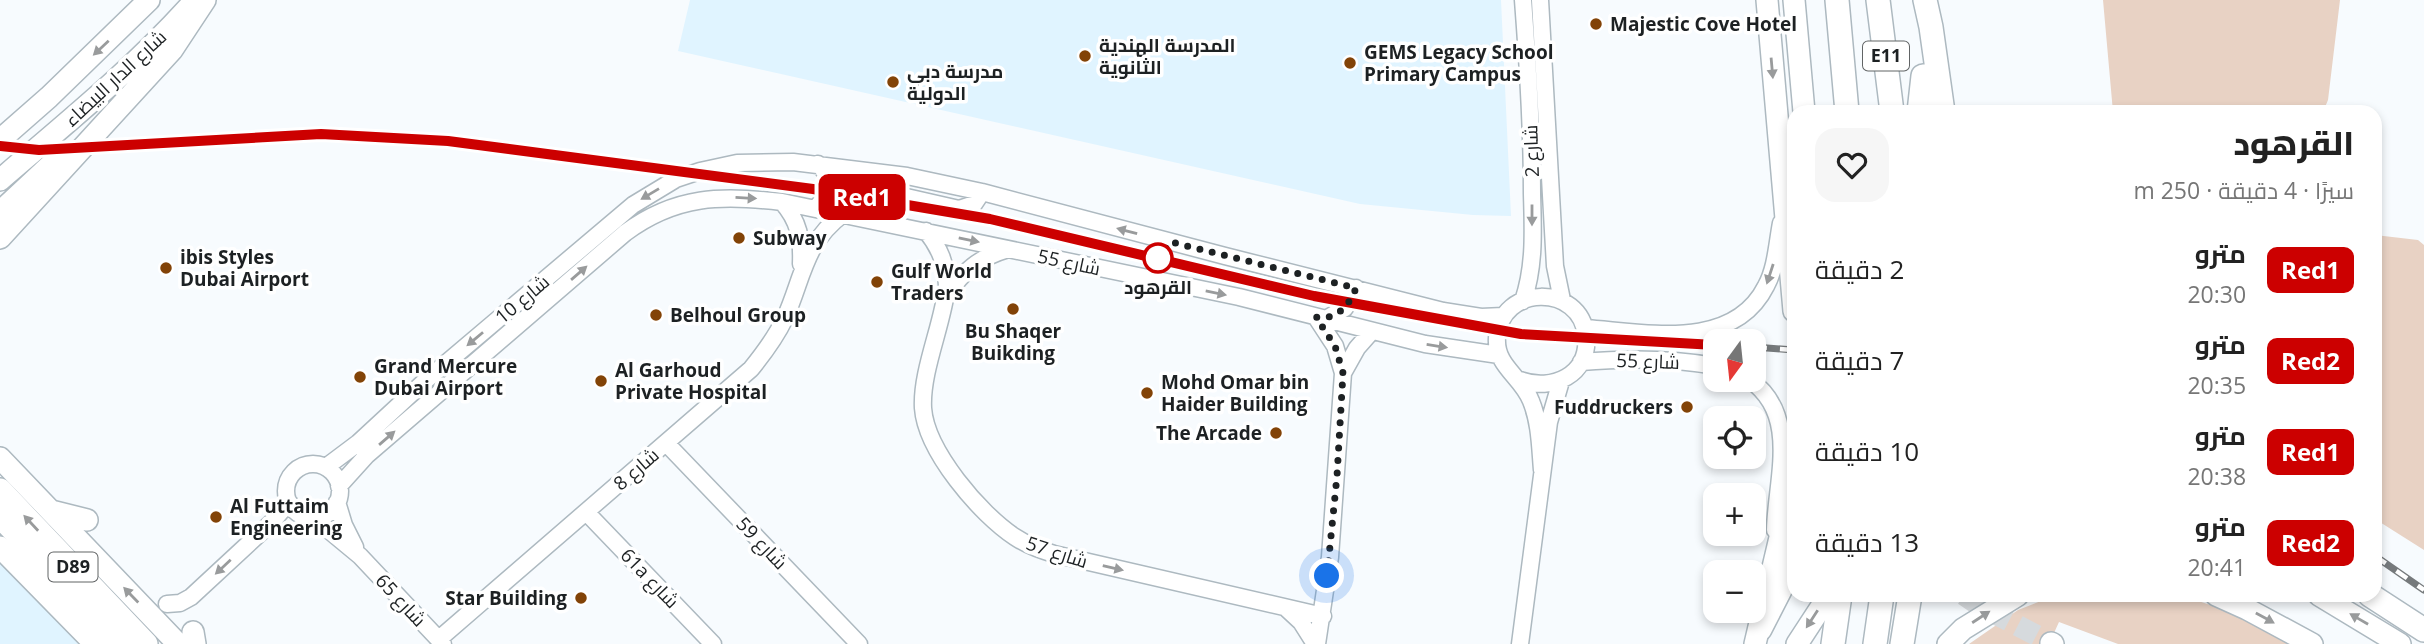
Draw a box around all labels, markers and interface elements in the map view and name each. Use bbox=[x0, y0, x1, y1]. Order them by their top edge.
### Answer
place label: Majestic Cove Hotel bbox=[1610, 11, 1797, 37]
marker: Majestic Cove Hotel bbox=[1588, 16, 1604, 32]
street label: شارع الدار البيضاء bbox=[58, 24, 172, 133]
place label: المدرسة الهندية الثانوية bbox=[1099, 32, 1236, 80]
place label: GEMS Legacy School Primary Campus bbox=[1364, 39, 1553, 87]
one-way arrow bbox=[92, 40, 110, 56]
road number: E11 bbox=[1863, 42, 1909, 70]
marker: المدرسة الهندية الثانوية bbox=[1077, 48, 1093, 64]
marker: GEMS Legacy School Primary Campus bbox=[1342, 55, 1358, 71]
one-way arrow bbox=[1767, 57, 1778, 79]
place label: مدرسة دبي الدولية bbox=[907, 58, 1003, 106]
marker: مدرسة دبي الدولية bbox=[885, 74, 901, 90]
text: القرهود bbox=[2233, 120, 2354, 165]
street label: شارع 2 bbox=[1517, 124, 1546, 178]
button: heart bbox=[1815, 128, 1889, 202]
line badge: Red1 bbox=[813, 174, 911, 220]
text: سيرًا · 4 دقيقة · 250 m bbox=[2133, 174, 2354, 206]
text: Red1 bbox=[833, 180, 891, 213]
one-way arrow bbox=[641, 188, 660, 200]
one-way arrow bbox=[735, 193, 757, 204]
one-way arrow bbox=[1526, 204, 1538, 226]
place label: Subway bbox=[753, 225, 827, 251]
one-way arrow bbox=[1116, 225, 1138, 236]
marker: Subway bbox=[731, 230, 747, 246]
one-way arrow bbox=[958, 235, 980, 246]
text: مترو bbox=[2195, 235, 2246, 271]
street label: شارع 55 bbox=[1035, 243, 1103, 282]
marker: القرهود bbox=[1143, 243, 1173, 273]
place label: ibis Styles Dubai Airport bbox=[180, 244, 309, 292]
text: 2 دقيقة bbox=[1815, 251, 1904, 287]
text: Red1 bbox=[2281, 253, 2340, 286]
place label: Gulf World Traders bbox=[891, 258, 992, 306]
marker: ibis Styles Dubai Airport bbox=[158, 260, 174, 276]
one-way arrow bbox=[1765, 264, 1775, 285]
one-way arrow bbox=[570, 266, 587, 281]
street label: شارع 10 bbox=[489, 269, 555, 330]
marker: Gulf World Traders bbox=[869, 274, 885, 290]
place label: القرهود bbox=[1124, 274, 1192, 300]
text: 20:30 bbox=[2187, 278, 2246, 310]
one-way arrow bbox=[1205, 287, 1227, 298]
marker: Bu Shaqer Buikding bbox=[1005, 301, 1021, 317]
place label: Belhoul Group bbox=[670, 302, 806, 328]
marker: Belhoul Group bbox=[648, 307, 664, 323]
place label: Bu Shaqer Buikding bbox=[965, 318, 1062, 366]
text: مترو bbox=[2195, 326, 2246, 362]
north arrow bbox=[1703, 329, 1766, 392]
map controls bbox=[1703, 329, 1766, 623]
one-way arrow bbox=[466, 331, 484, 347]
one-way arrow bbox=[1426, 340, 1448, 351]
text: 7 دقيقة bbox=[1815, 342, 1904, 378]
text: Red2 bbox=[2281, 344, 2340, 377]
street label: شارع 55 bbox=[1616, 347, 1680, 376]
place label: Grand Mercure Dubai Airport bbox=[374, 353, 517, 401]
place label: Al Garhoud Private Hospital bbox=[615, 357, 767, 405]
marker: Grand Mercure Dubai Airport bbox=[352, 369, 368, 385]
place label: Mohd Omar bin Haider Building bbox=[1161, 369, 1309, 417]
text: 20:35 bbox=[2187, 369, 2246, 401]
marker: Al Garhoud Private Hospital bbox=[593, 373, 609, 389]
marker: Mohd Omar bin Haider Building bbox=[1139, 385, 1155, 401]
place label: Fuddruckers bbox=[1554, 394, 1673, 420]
marker: Fuddruckers bbox=[1679, 399, 1695, 415]
button: locate bbox=[1703, 406, 1766, 469]
text: مترو bbox=[2195, 417, 2246, 453]
place label: The Arcade bbox=[1156, 420, 1262, 446]
marker: The Arcade bbox=[1268, 425, 1284, 441]
one-way arrow bbox=[379, 431, 396, 446]
text: 10 دقيقة bbox=[1815, 433, 1919, 469]
text: Red1 bbox=[2281, 435, 2340, 468]
street label: شارع 8 bbox=[608, 442, 665, 497]
text: 20:38 bbox=[2187, 460, 2246, 492]
button: + bbox=[1703, 483, 1766, 546]
place label: Al Futtaim Engineering bbox=[230, 493, 343, 541]
text: مترو bbox=[2195, 508, 2246, 544]
marker: Al Futtaim Engineering bbox=[208, 509, 224, 525]
street label: شارع 59 bbox=[730, 511, 793, 576]
one-way arrow bbox=[24, 515, 40, 532]
text: 13 دقيقة bbox=[1815, 524, 1919, 560]
text: Red2 bbox=[2281, 526, 2340, 559]
street label: شارع 57 bbox=[1022, 530, 1091, 575]
street label: 61a شارع bbox=[614, 542, 685, 614]
text: 20:41 bbox=[2187, 551, 2246, 583]
road number: D89 bbox=[48, 552, 98, 582]
your location bbox=[1309, 558, 1344, 593]
one-way arrow bbox=[215, 559, 232, 575]
button: − bbox=[1703, 560, 1766, 623]
one-way arrow bbox=[1102, 563, 1124, 574]
street label: شارع 65 bbox=[369, 568, 432, 633]
place label: Star Building bbox=[445, 585, 567, 611]
one-way arrow bbox=[123, 587, 139, 604]
marker: Star Building bbox=[573, 590, 589, 606]
one-way arrow bbox=[1805, 610, 1819, 628]
one-way arrow bbox=[1972, 611, 1991, 624]
one-way arrow bbox=[2255, 612, 2274, 624]
one-way arrow bbox=[2350, 613, 2369, 625]

